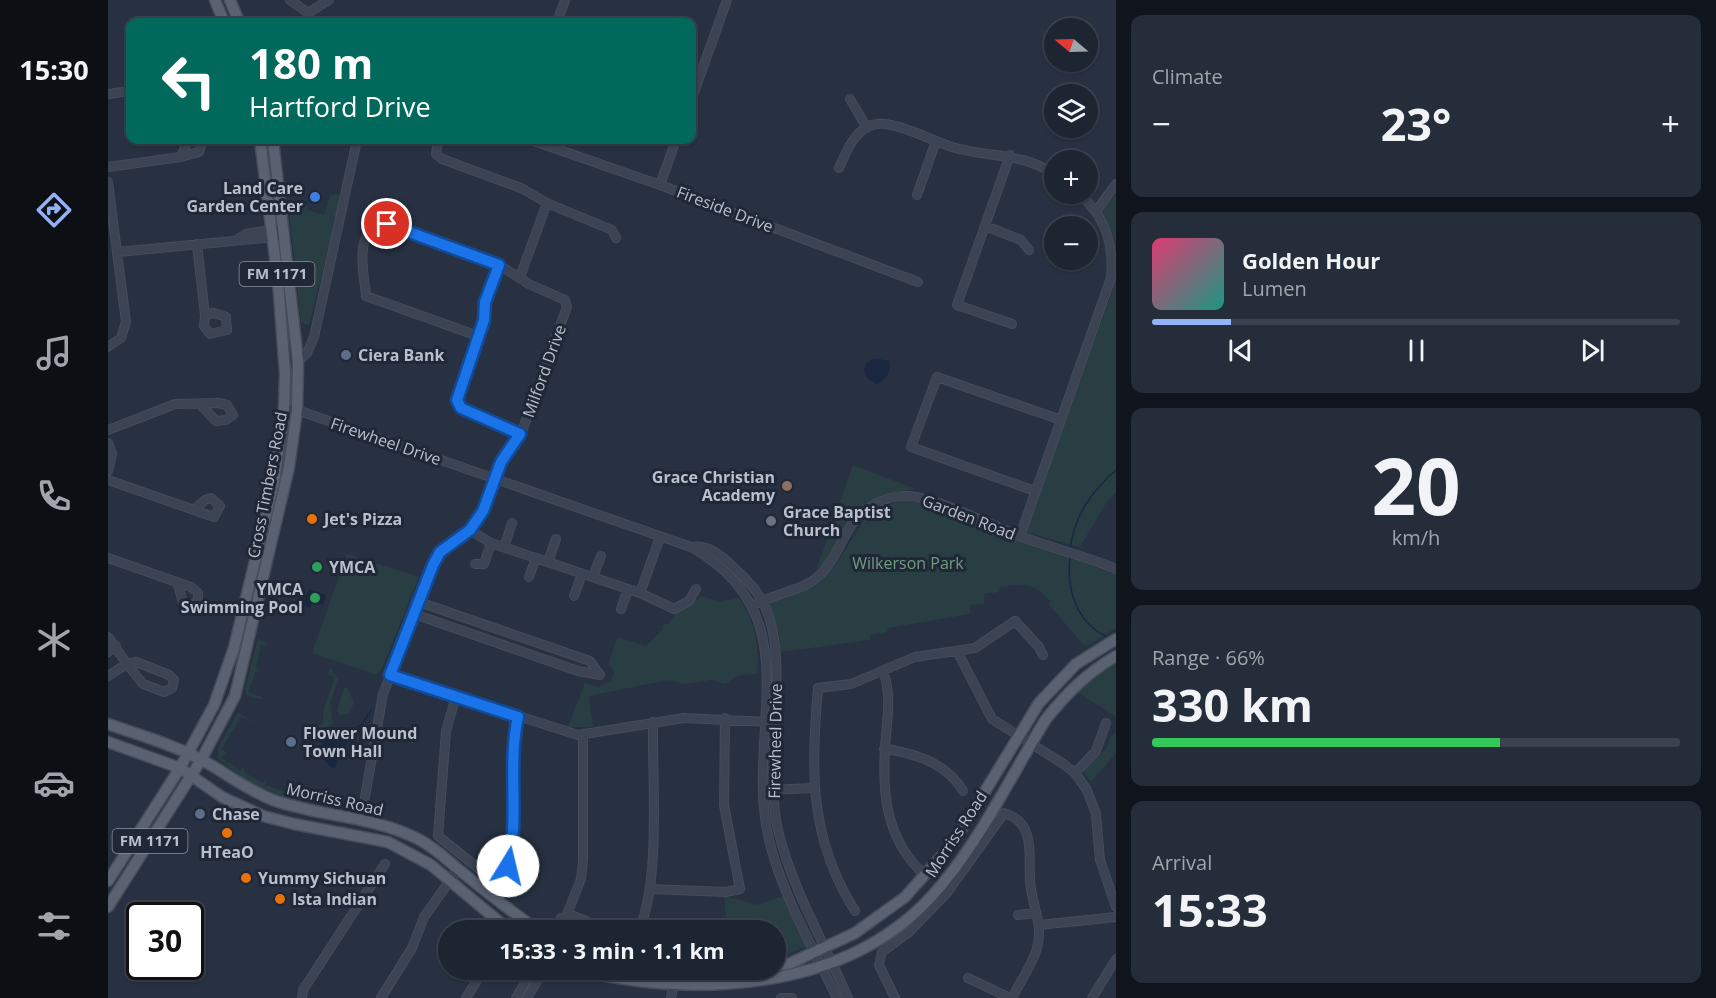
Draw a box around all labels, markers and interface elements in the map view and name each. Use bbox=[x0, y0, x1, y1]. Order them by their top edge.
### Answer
north arrow bbox=[1044, 18, 1098, 72]
map controls bbox=[1044, 18, 1098, 270]
text: 180 m bbox=[249, 34, 373, 91]
icon: left bbox=[150, 42, 228, 120]
text: 15:30 bbox=[19, 51, 89, 88]
text: Climate bbox=[1152, 63, 1223, 90]
button: layers bbox=[1044, 84, 1098, 138]
text: Hartford Drive bbox=[249, 88, 431, 125]
text: 23° bbox=[1381, 93, 1451, 154]
text: − bbox=[1152, 101, 1171, 146]
text: + bbox=[1661, 101, 1680, 146]
button: + bbox=[1044, 150, 1098, 204]
place label: Land Care Garden Center bbox=[186, 177, 303, 217]
street label: Fireside Drive bbox=[674, 181, 776, 237]
icon: directions bbox=[33, 189, 75, 231]
marker: Land Care Garden Center bbox=[308, 190, 322, 204]
pin bbox=[361, 198, 412, 249]
icon: arrive bbox=[370, 207, 403, 240]
button: − bbox=[1044, 216, 1098, 270]
text: Golden Hour bbox=[1242, 245, 1380, 275]
road number: FM 1171 bbox=[240, 262, 315, 286]
text: Lumen bbox=[1242, 275, 1307, 302]
street label: Milford Drive bbox=[517, 322, 571, 420]
icon: music bbox=[33, 332, 75, 374]
icon: previous bbox=[1224, 334, 1257, 367]
icon: pause bbox=[1400, 334, 1433, 367]
icon: next bbox=[1576, 334, 1609, 367]
place label: Ciera Bank bbox=[358, 344, 445, 366]
marker: Ciera Bank bbox=[339, 348, 353, 362]
street label: Cross Timbers Road bbox=[242, 410, 292, 560]
street label: Firewheel Drive bbox=[328, 412, 444, 470]
text: 20 bbox=[1371, 432, 1461, 538]
place label: Grace Christian Academy bbox=[652, 466, 776, 506]
icon: phone bbox=[33, 475, 75, 517]
marker: Grace Christian Academy bbox=[780, 479, 794, 493]
street label: Garden Road bbox=[919, 489, 1019, 545]
place label: Grace Baptist Church bbox=[783, 501, 891, 541]
place label: Jet's Pizza bbox=[322, 508, 402, 530]
marker: Jet's Pizza bbox=[305, 512, 319, 526]
marker: Grace Baptist Church bbox=[764, 514, 778, 528]
text: km/h bbox=[1392, 524, 1440, 551]
park label: Wilkerson Park bbox=[852, 552, 964, 574]
place label: YMCA bbox=[329, 556, 376, 578]
marker: YMCA bbox=[310, 560, 324, 574]
place label: YMCA Swimming Pool bbox=[181, 578, 304, 618]
marker: YMCA Swimming Pool bbox=[308, 591, 322, 605]
icon: climate bbox=[33, 619, 75, 661]
text: Range · 66% bbox=[1152, 644, 1265, 671]
text: 330 km bbox=[1152, 674, 1313, 735]
street label: Firewheel Drive bbox=[763, 683, 787, 799]
place label: Flower Mound Town Hall bbox=[303, 722, 417, 762]
marker: Flower Mound Town Hall bbox=[284, 735, 298, 749]
icon: car bbox=[33, 762, 75, 804]
street label: Morriss Road bbox=[284, 777, 386, 821]
street label: Morriss Road bbox=[920, 787, 992, 881]
place label: Chase bbox=[212, 803, 260, 825]
marker: Chase bbox=[193, 807, 207, 821]
marker: HTeaO bbox=[220, 826, 234, 840]
road number: FM 1171 bbox=[112, 829, 188, 853]
position arrow bbox=[476, 834, 540, 898]
place label: HTeaO bbox=[200, 841, 254, 863]
text: Arrival bbox=[1152, 849, 1212, 876]
place label: Yummy Sichuan bbox=[258, 867, 386, 889]
marker: Yummy Sichuan bbox=[239, 871, 253, 885]
text: 15:33 bbox=[1152, 879, 1268, 940]
place label: Ista Indian bbox=[292, 888, 377, 910]
marker: Ista Indian bbox=[273, 892, 287, 906]
speed limit sign: 30 bbox=[126, 902, 204, 980]
icon: filters bbox=[33, 905, 75, 947]
text: 15:33 · 3 min · 1.1 km bbox=[499, 935, 725, 965]

